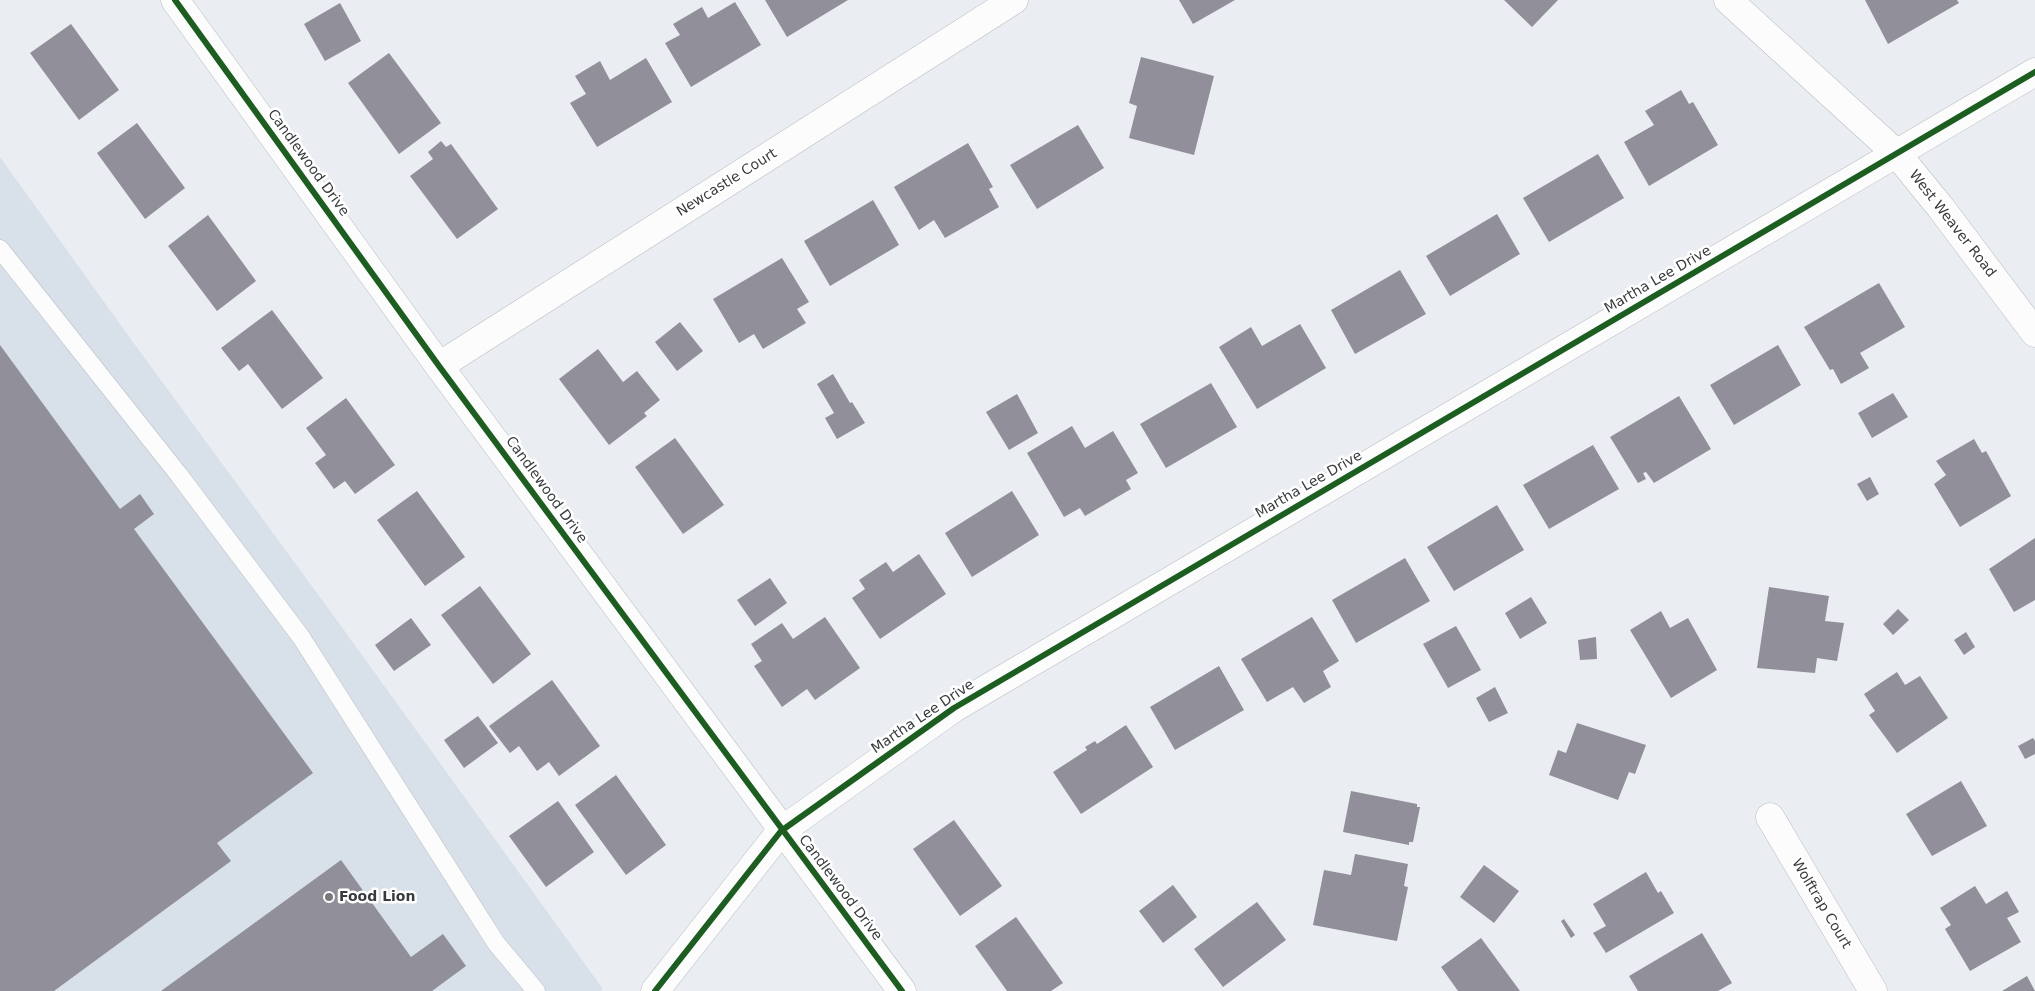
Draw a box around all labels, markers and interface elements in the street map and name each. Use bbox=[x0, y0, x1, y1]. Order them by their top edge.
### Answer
street label: Candlewood Drive bbox=[264, 106, 352, 220]
street label: Newcastle Court bbox=[674, 145, 780, 221]
street label: West Weaver Road bbox=[1905, 167, 1999, 281]
street label: Martha Lee Drive bbox=[1602, 243, 1714, 317]
street label: Candlewood Drive bbox=[502, 433, 590, 547]
street label: Martha Lee Drive bbox=[1253, 448, 1365, 522]
street label: Martha Lee Drive bbox=[868, 676, 978, 758]
street label: Candlewood Drive bbox=[795, 832, 885, 944]
street label: Wolftrap Court bbox=[1788, 856, 1854, 952]
place label: Food Lion bbox=[339, 889, 415, 905]
marker: Food Lion bbox=[323, 891, 335, 903]

